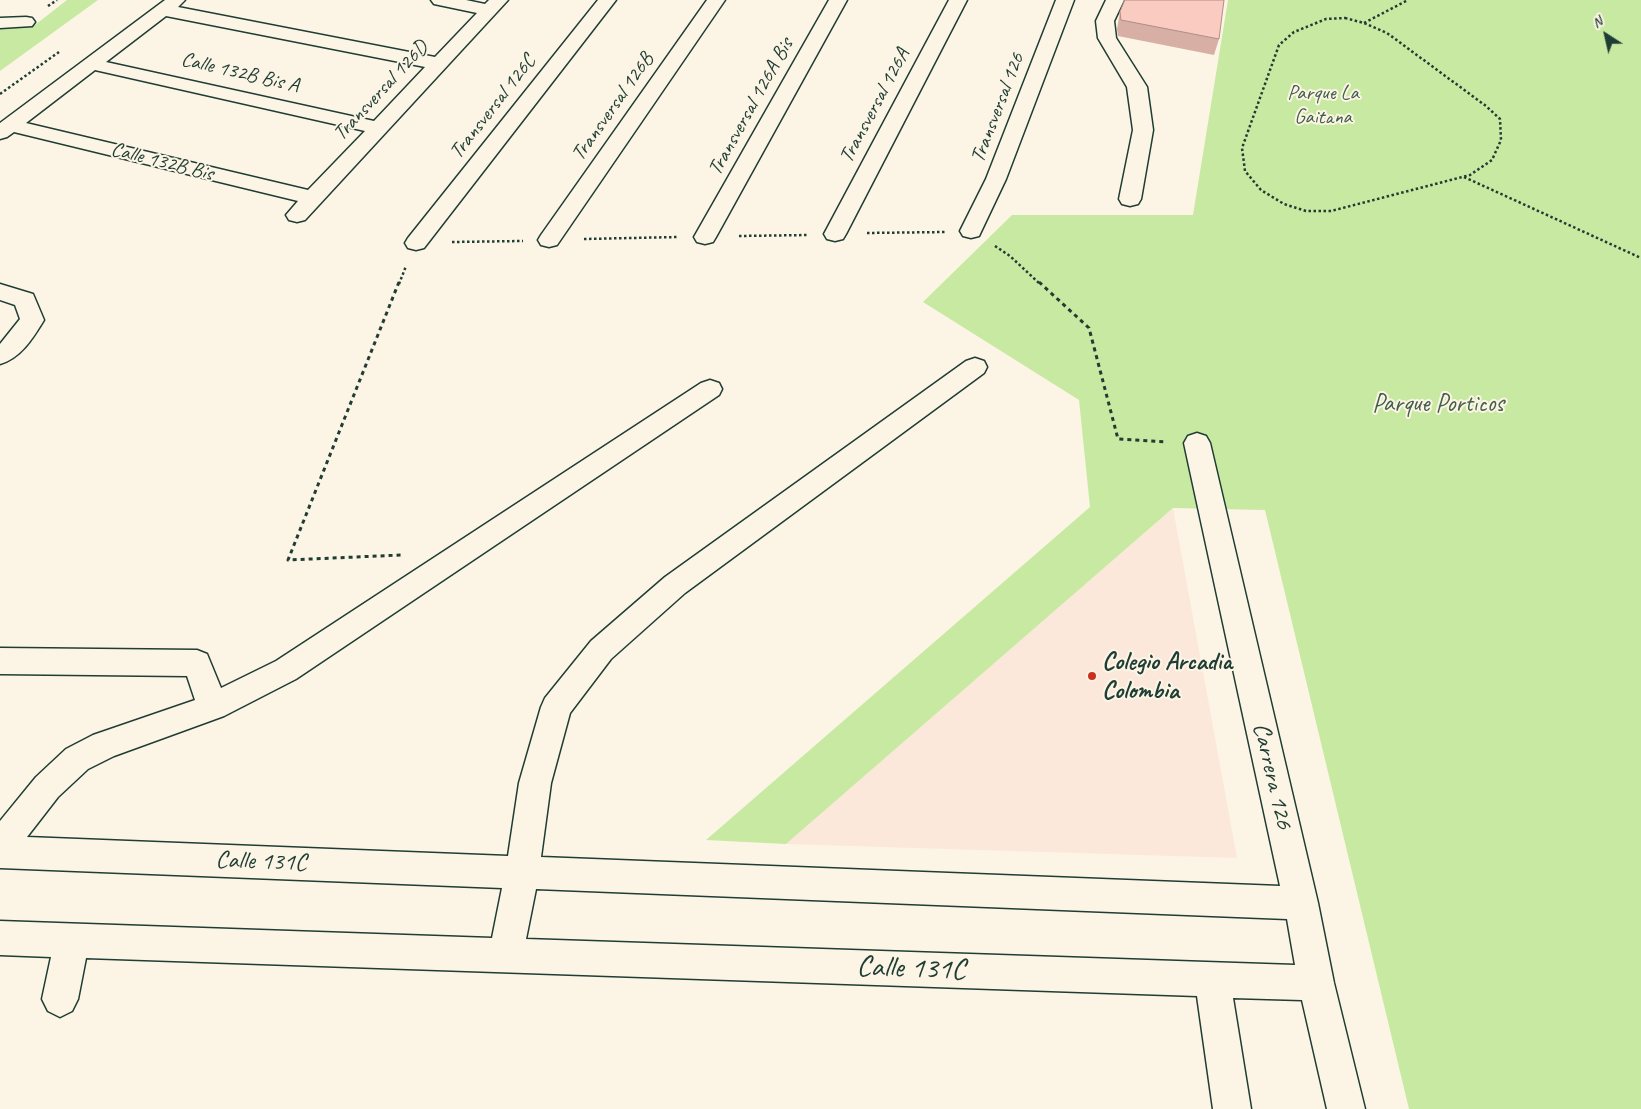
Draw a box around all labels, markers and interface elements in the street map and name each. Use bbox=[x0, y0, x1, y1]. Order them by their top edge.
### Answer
north arrow bbox=[1581, 10, 1631, 60]
text: N bbox=[1589, 13, 1606, 32]
street label: Transversal 126A Bis bbox=[703, 34, 799, 180]
street label: Transversal 126D bbox=[328, 36, 434, 146]
street label: Transversal 126A bbox=[834, 45, 916, 167]
street label: Calle 132B Bis A bbox=[179, 47, 301, 99]
street label: Transversal 126B bbox=[566, 48, 660, 166]
street label: Transversal 126C bbox=[445, 50, 541, 164]
street label: Transversal 126 bbox=[966, 50, 1030, 166]
park label: Parque La Gaitana bbox=[1287, 80, 1359, 130]
street label: Calle 132B Bis bbox=[108, 137, 216, 187]
park label: Parque Porticos bbox=[1372, 389, 1504, 419]
place label: Colegio Arcadia Colombia bbox=[1102, 647, 1232, 706]
marker: Colegio Arcadia Colombia bbox=[1086, 670, 1098, 682]
street label: Carrera 126 bbox=[1245, 720, 1299, 832]
street label: Calle 131C bbox=[215, 845, 307, 879]
street label: Calle 131C bbox=[856, 949, 966, 989]

